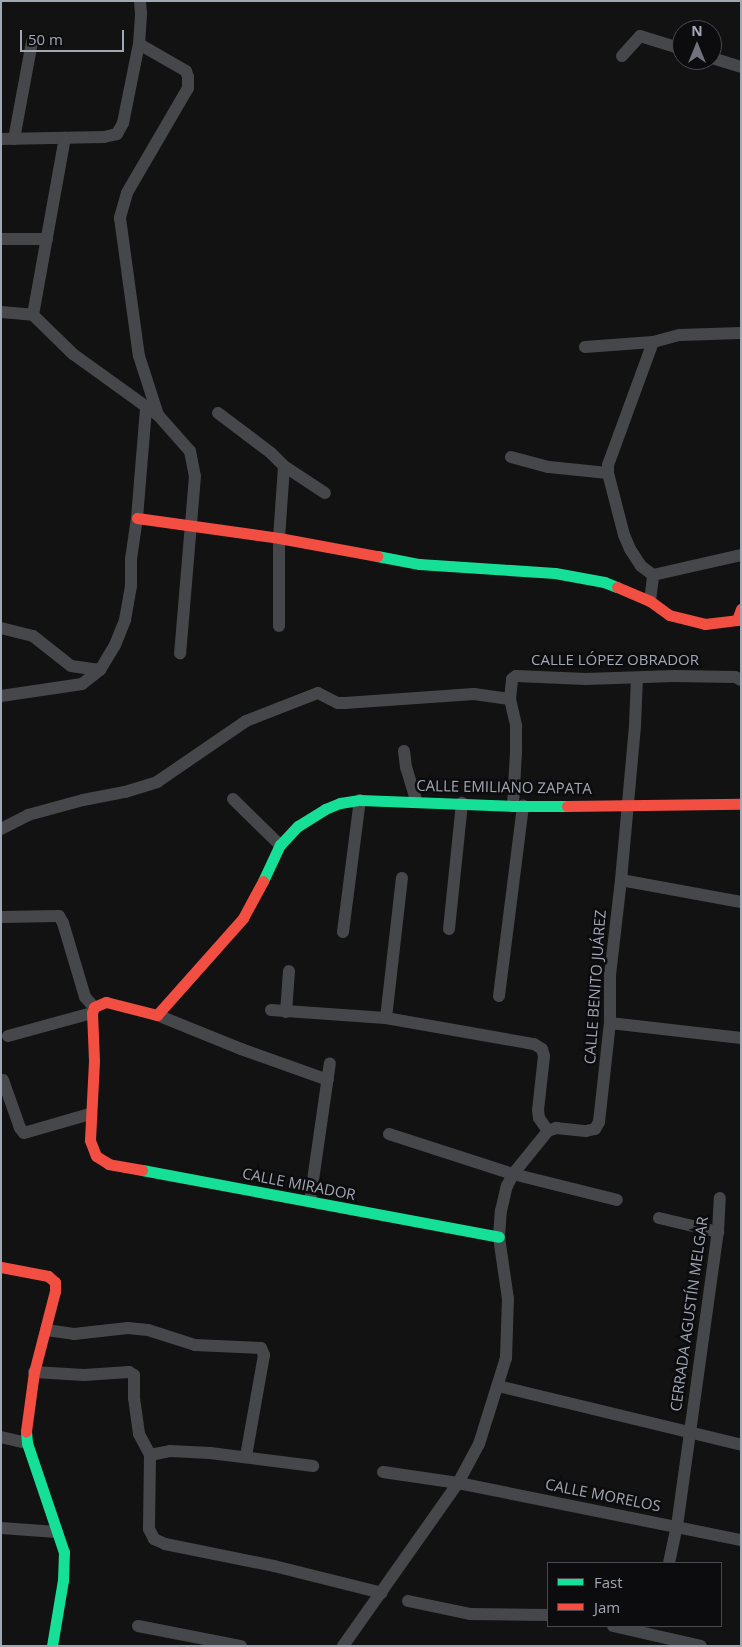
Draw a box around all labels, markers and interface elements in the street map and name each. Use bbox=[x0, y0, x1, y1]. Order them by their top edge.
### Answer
scale bar bbox=[22, 20, 126, 52]
north arrow bbox=[672, 20, 722, 70]
text: N bbox=[691, 21, 703, 40]
text: 50 m bbox=[28, 29, 63, 49]
street label: CALLE LÓPEZ OBRADOR bbox=[531, 651, 699, 669]
street label: CALLE EMILIANO ZAPATA bbox=[416, 776, 592, 798]
street label: CALLE BENITO JUÁREZ bbox=[581, 909, 609, 1065]
street label: CALLE MIRADOR bbox=[241, 1164, 357, 1204]
street label: CERRADA AGUSTÍN MELGAR bbox=[666, 1215, 712, 1413]
street label: CALLE MORELOS bbox=[544, 1475, 662, 1515]
legend bbox=[547, 1562, 722, 1627]
text: Fast bbox=[594, 1572, 623, 1592]
text: Jam bbox=[594, 1597, 620, 1617]

